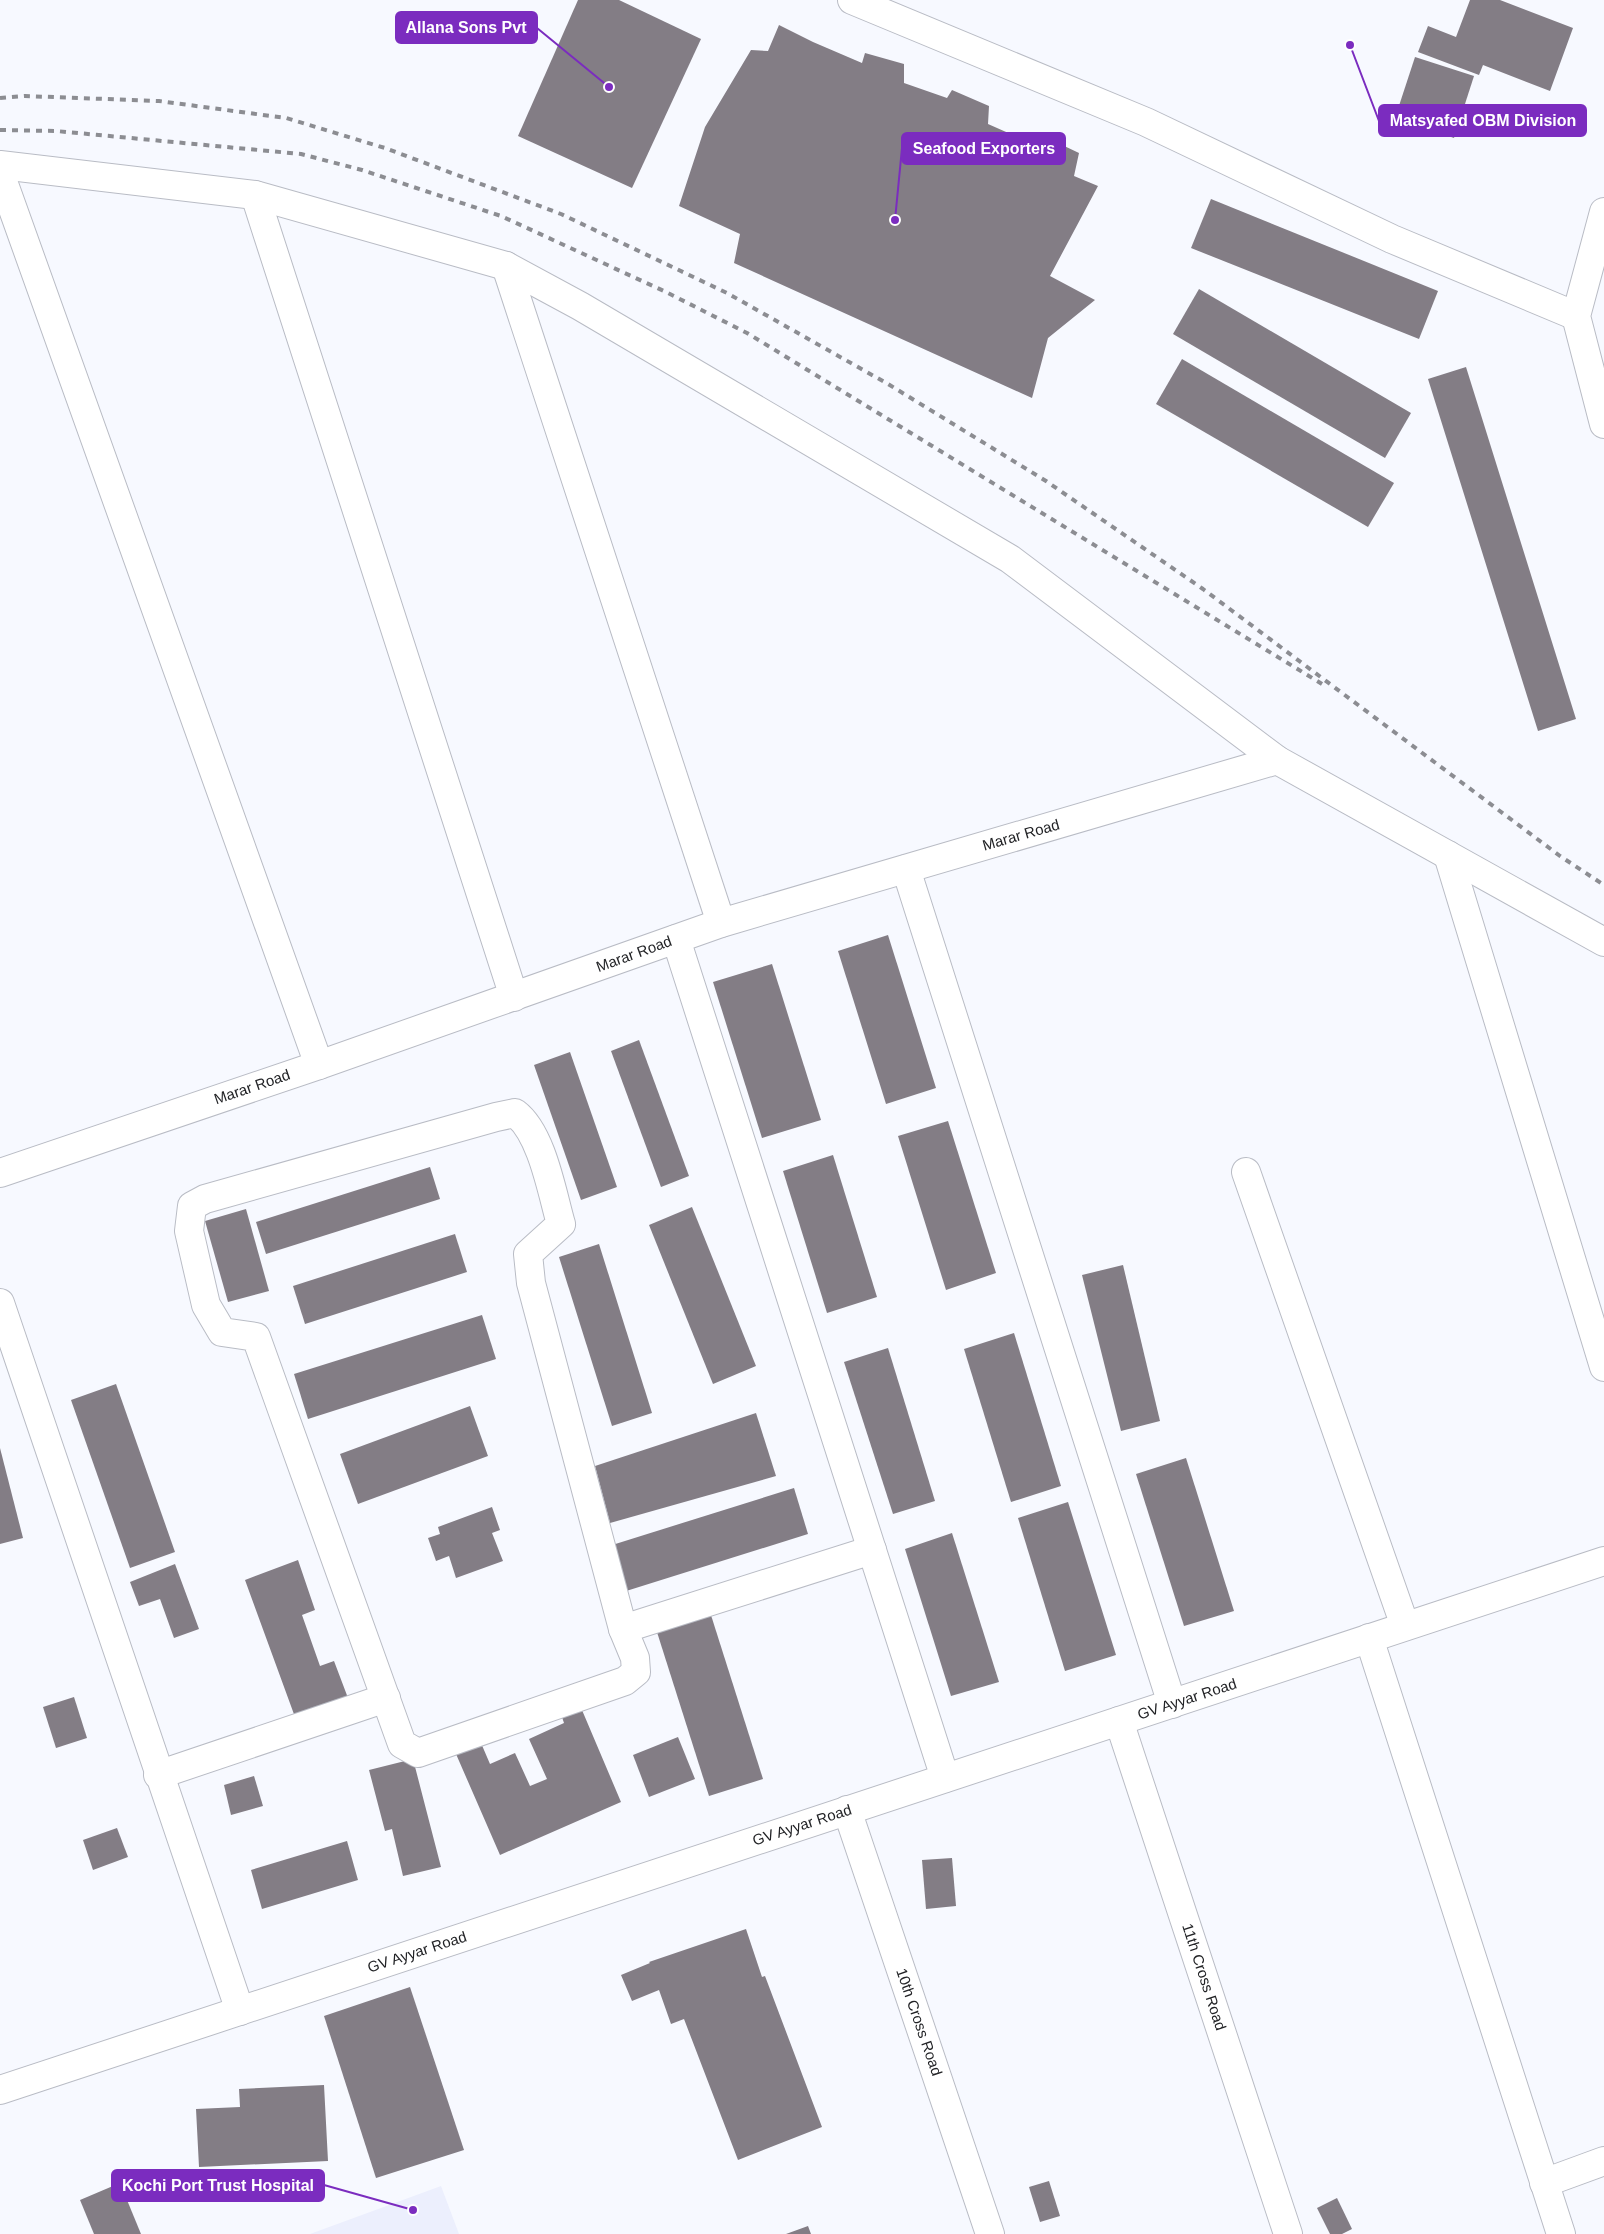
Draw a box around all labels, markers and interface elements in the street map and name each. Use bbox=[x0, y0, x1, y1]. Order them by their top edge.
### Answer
callout: Allana Sons Pvt bbox=[396, 12, 537, 43]
text: Allana Sons Pvt bbox=[406, 19, 527, 36]
callout: Matsyafed OBM Division bbox=[1379, 105, 1586, 136]
text: Matsyafed OBM Division bbox=[1390, 112, 1576, 129]
callout: Seafood Exporters bbox=[902, 133, 1065, 164]
text: Seafood Exporters bbox=[913, 140, 1055, 157]
street label: Marar Road bbox=[980, 815, 1061, 854]
street label: Marar Road bbox=[594, 932, 674, 975]
street label: Marar Road bbox=[212, 1066, 292, 1107]
street label: GV Ayyar Road bbox=[1135, 1675, 1239, 1723]
street label: GV Ayyar Road bbox=[750, 1801, 854, 1849]
street label: 11th Cross Road bbox=[1179, 1921, 1230, 2032]
street label: GV Ayyar Road bbox=[365, 1928, 469, 1976]
street label: 10th Cross Road bbox=[893, 1966, 946, 2078]
callout: Kochi Port Trust Hospital bbox=[112, 2170, 324, 2201]
text: Kochi Port Trust Hospital bbox=[122, 2177, 314, 2194]

